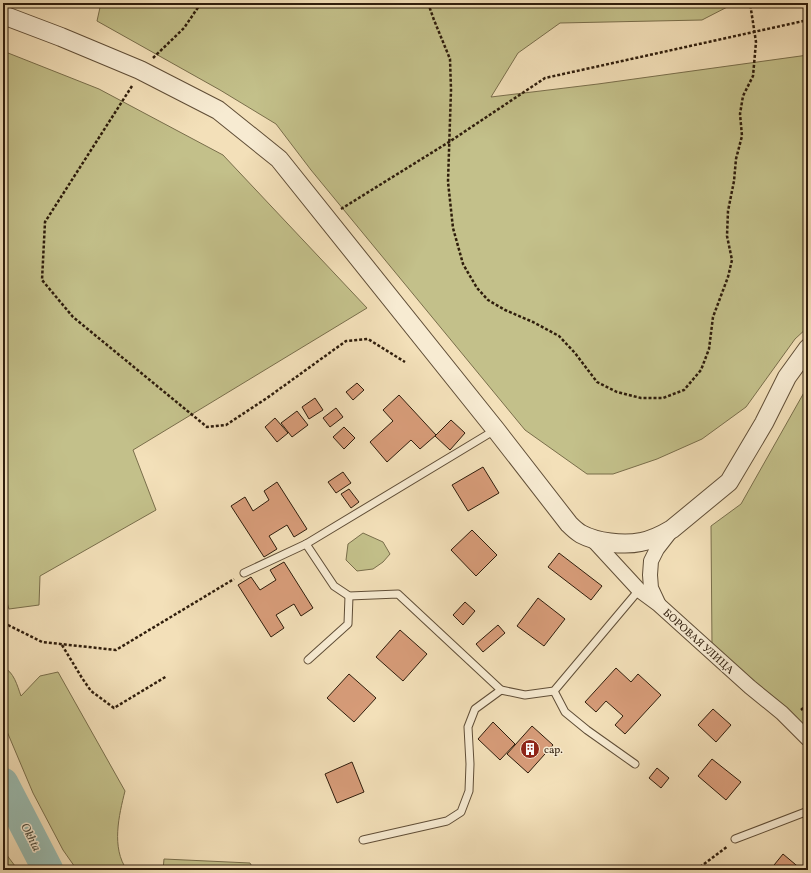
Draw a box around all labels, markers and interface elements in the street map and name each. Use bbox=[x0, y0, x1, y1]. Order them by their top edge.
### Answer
street label: БОРОВАЯ УЛИЦА bbox=[659, 606, 737, 678]
building icon: сар. bbox=[519, 738, 541, 760]
place label: сар. bbox=[544, 743, 563, 758]
water label: Okhta bbox=[16, 820, 44, 855]

